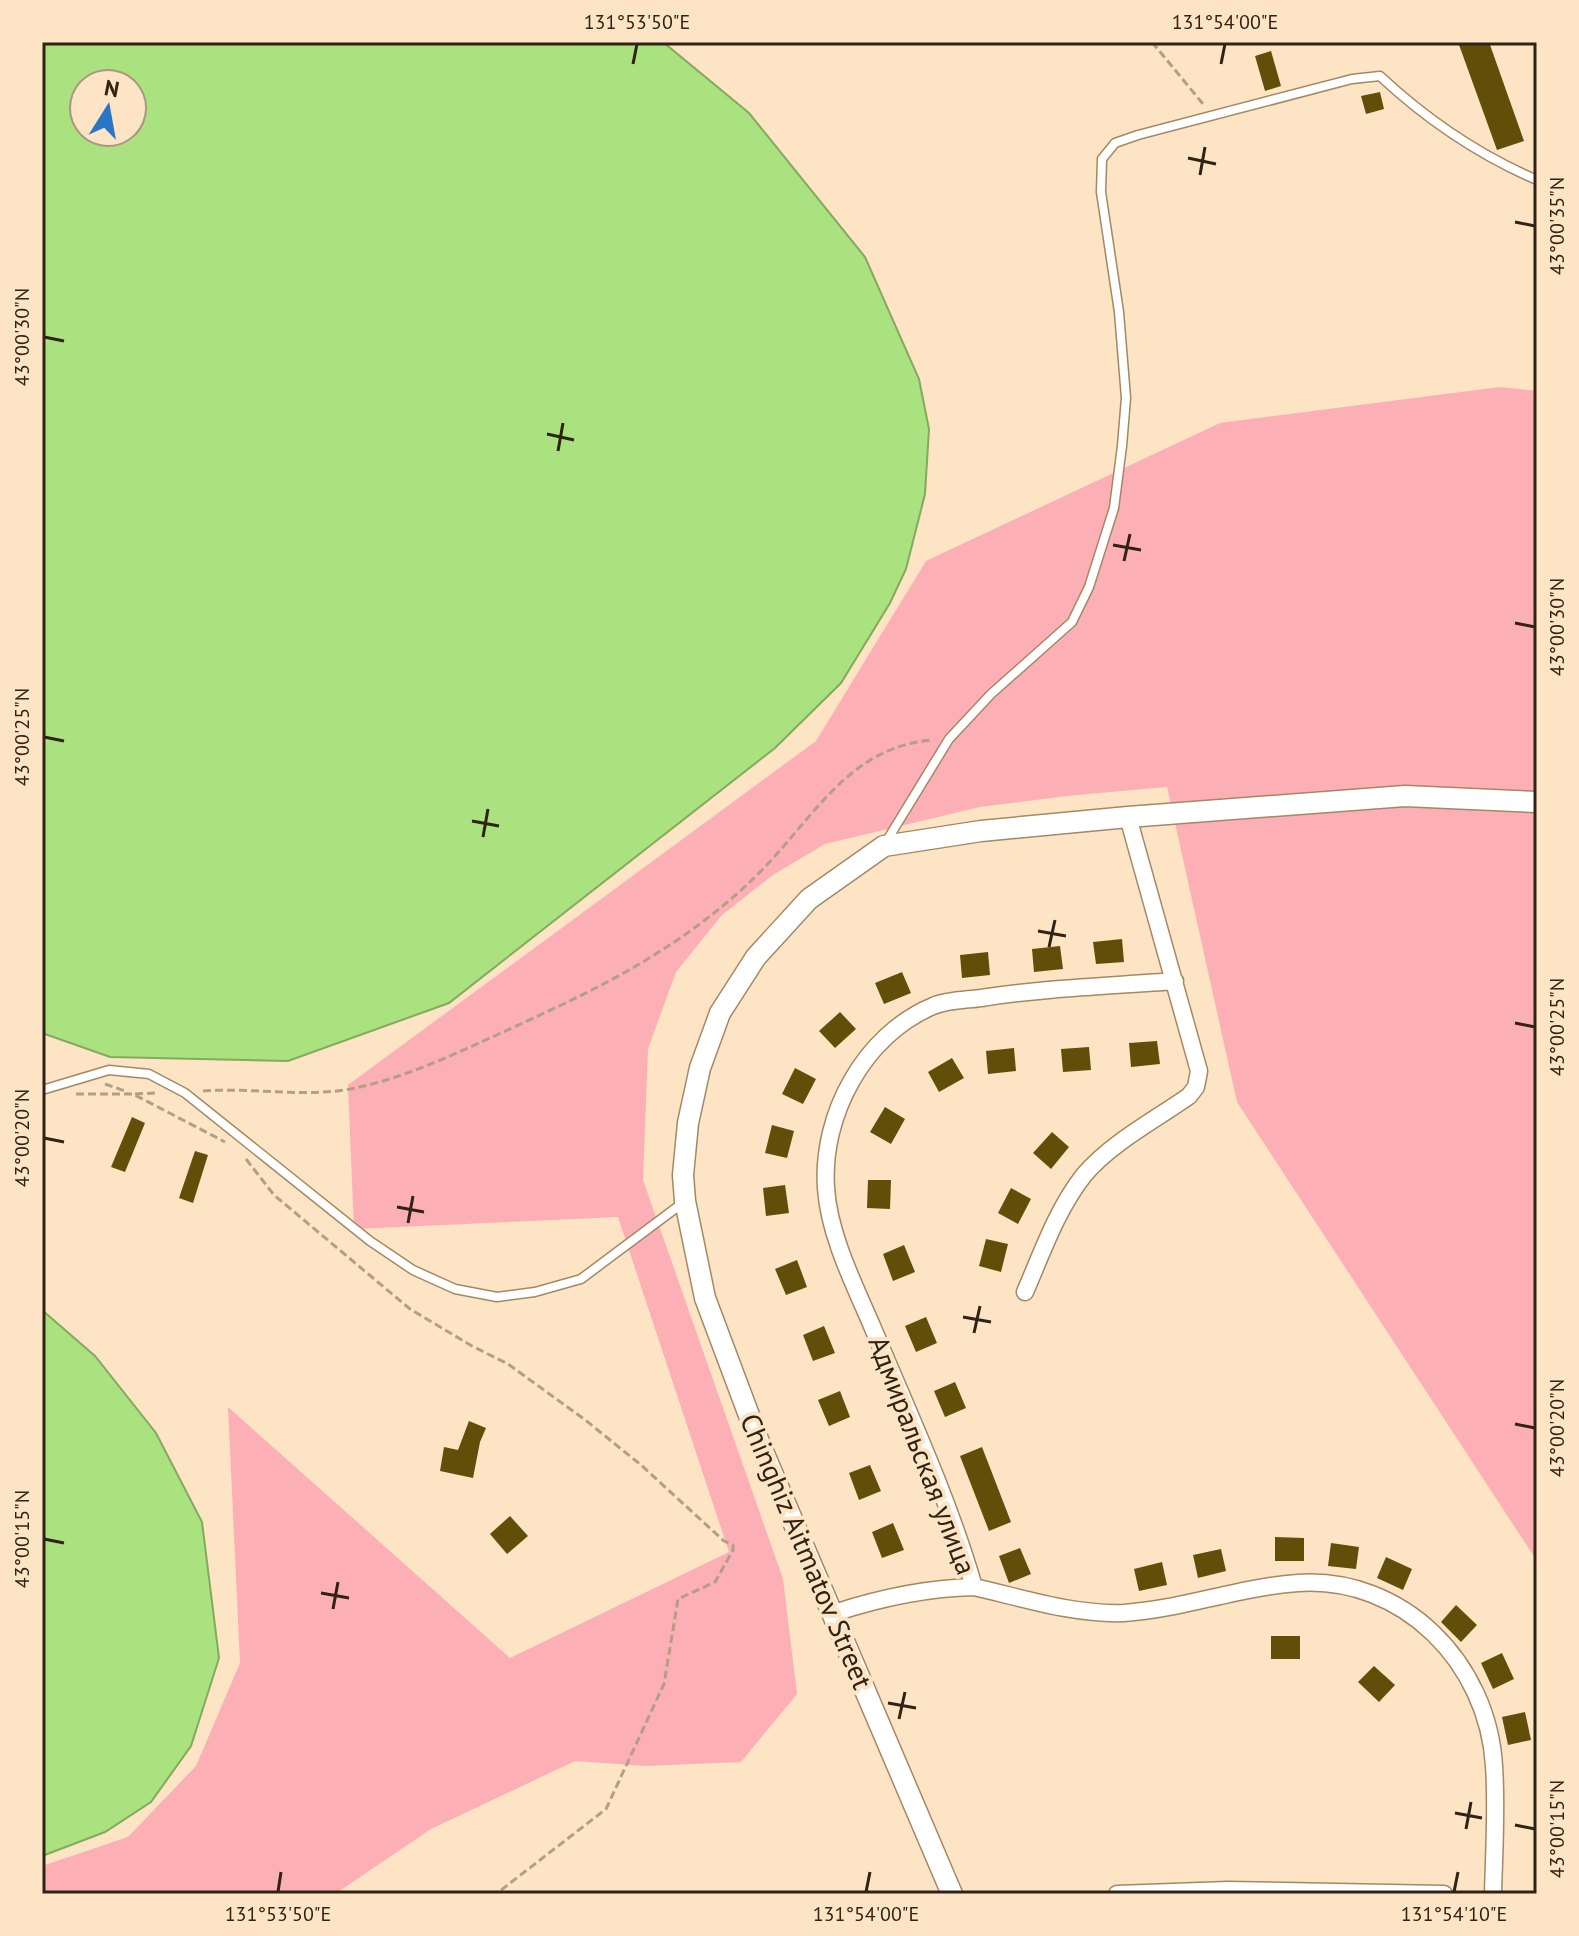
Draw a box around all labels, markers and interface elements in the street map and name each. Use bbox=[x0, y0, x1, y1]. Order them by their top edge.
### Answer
text: 131°53'50"E bbox=[584, 9, 690, 35]
text: 131°54'00"E bbox=[1172, 9, 1278, 35]
north arrow bbox=[68, 68, 148, 148]
text: N bbox=[102, 73, 122, 103]
text: 43°00'35"N bbox=[1544, 177, 1570, 275]
text: 43°00'30"N bbox=[9, 288, 35, 386]
text: 43°00'30"N bbox=[1544, 578, 1570, 676]
text: 43°00'25"N bbox=[9, 688, 35, 786]
text: 43°00'25"N bbox=[1544, 978, 1570, 1076]
text: 43°00'20"N bbox=[9, 1089, 35, 1187]
street label: Адмиральская улица bbox=[860, 1331, 986, 1579]
text: 43°00'20"N bbox=[1544, 1379, 1570, 1477]
street label: Chinghiz Aitmatov Street bbox=[732, 1408, 882, 1695]
text: 43°00'15"N bbox=[9, 1490, 35, 1588]
text: 43°00'15"N bbox=[1544, 1780, 1570, 1878]
text: 131°53'50"E bbox=[225, 1901, 331, 1927]
text: 131°54'00"E bbox=[813, 1901, 919, 1927]
text: 131°54'10"E bbox=[1401, 1901, 1507, 1927]

